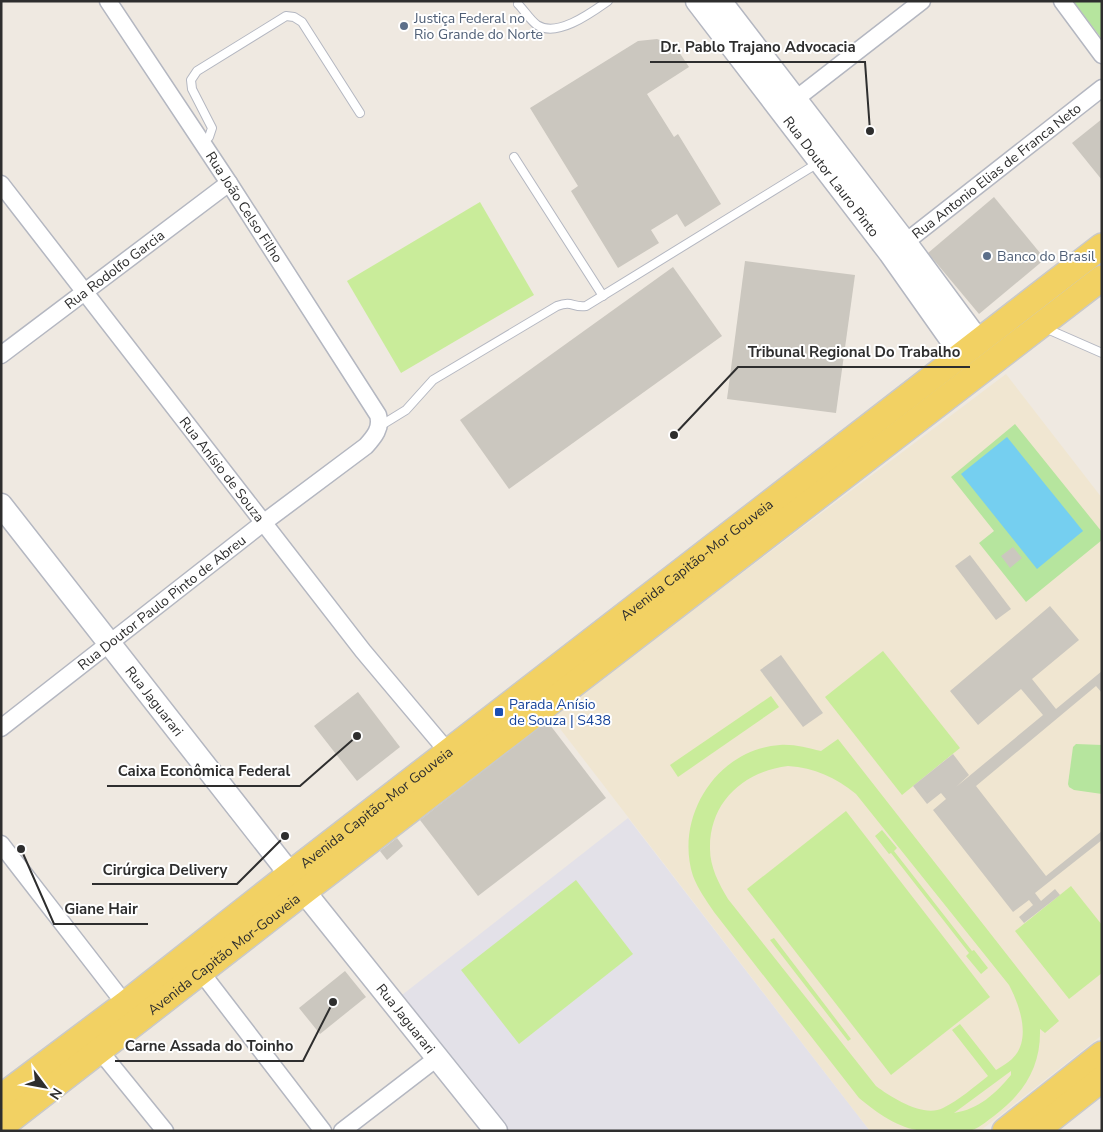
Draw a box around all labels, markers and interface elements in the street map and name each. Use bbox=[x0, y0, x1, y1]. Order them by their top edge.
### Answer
place label: Justiça Federal no Rio Grande do Norte bbox=[413, 9, 543, 44]
marker: Justiça Federal no Rio Grande do Norte bbox=[398, 20, 410, 32]
callout: Dr. Pablo Trajano Advocacia bbox=[650, 32, 865, 62]
text: Dr. Pablo Trajano Advocacia bbox=[660, 37, 856, 57]
street label: Rua Antonio Elias de Franca Neto bbox=[908, 98, 1085, 243]
street label: Rua Doutor Lauro Pinto bbox=[779, 112, 884, 241]
street label: Rua João Celso Filho bbox=[201, 148, 287, 266]
street label: Rua Rodolfo Garcia bbox=[60, 226, 168, 313]
place label: Banco do Brasil bbox=[997, 247, 1096, 266]
marker: Banco do Brasil bbox=[981, 250, 993, 262]
callout: Tribunal Regional Do Trabalho bbox=[738, 337, 970, 367]
text: Tribunal Regional Do Trabalho bbox=[748, 342, 961, 362]
street label: Rua Anísio de Souza bbox=[175, 413, 269, 526]
street label: Avenida Capitão-Mor Gouveia bbox=[616, 494, 777, 625]
street label: Rua Doutor Paulo Pinto de Abreu bbox=[73, 530, 250, 674]
street label: Rua Jaguarari bbox=[121, 662, 188, 740]
place label: Parada Anísio de Souza | S438 bbox=[509, 695, 611, 730]
marker: Parada Anísio de Souza | S438 bbox=[493, 706, 505, 718]
street label: Avenida Capitão-Mor Gouveia bbox=[296, 742, 457, 873]
callout: Caixa Econômica Federal bbox=[107, 756, 300, 786]
text: Caixa Econômica Federal bbox=[118, 761, 291, 781]
callout: Cirúrgica Delivery bbox=[92, 854, 237, 884]
text: Cirúrgica Delivery bbox=[103, 860, 227, 880]
street label: Avenida Capitão Mor-Gouveia bbox=[144, 889, 304, 1019]
callout: Giane Hair bbox=[54, 894, 148, 924]
text: Giane Hair bbox=[64, 899, 138, 919]
street label: Rua Jaguarari bbox=[372, 980, 440, 1057]
callout: Carne Assada do Toinho bbox=[115, 1031, 303, 1061]
text: Carne Assada do Toinho bbox=[125, 1036, 294, 1056]
north arrow bbox=[20, 1062, 70, 1112]
text: N bbox=[45, 1084, 66, 1103]

